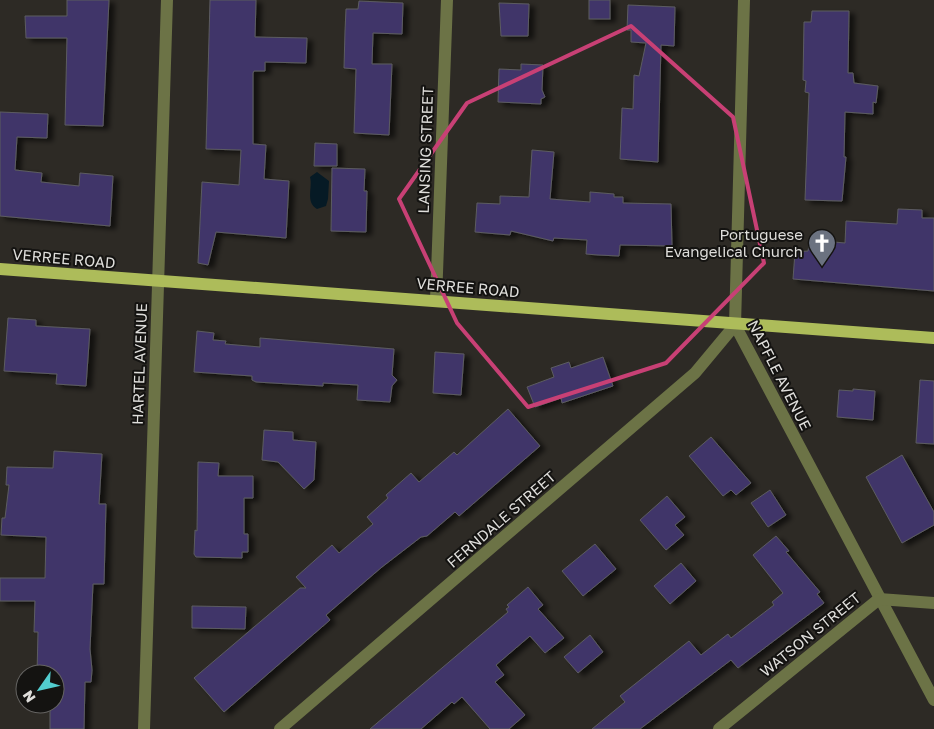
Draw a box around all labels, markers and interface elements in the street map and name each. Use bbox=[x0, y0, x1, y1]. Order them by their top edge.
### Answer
street label: LANSING STREET bbox=[414, 86, 436, 214]
place label: Portuguese Evangelical Church bbox=[665, 225, 803, 260]
church icon: Portuguese Evangelical Church bbox=[807, 228, 837, 267]
street label: VERREE ROAD bbox=[12, 245, 116, 271]
street label: VERREE ROAD bbox=[416, 274, 520, 300]
street label: HARTEL AVENUE bbox=[128, 303, 150, 425]
street label: NAPFLE AVENUE bbox=[745, 317, 815, 433]
street label: FERNDALE STREET bbox=[443, 467, 559, 571]
street label: WATSON STREET bbox=[756, 588, 864, 680]
north arrow bbox=[15, 664, 65, 714]
text: N bbox=[19, 687, 39, 706]

